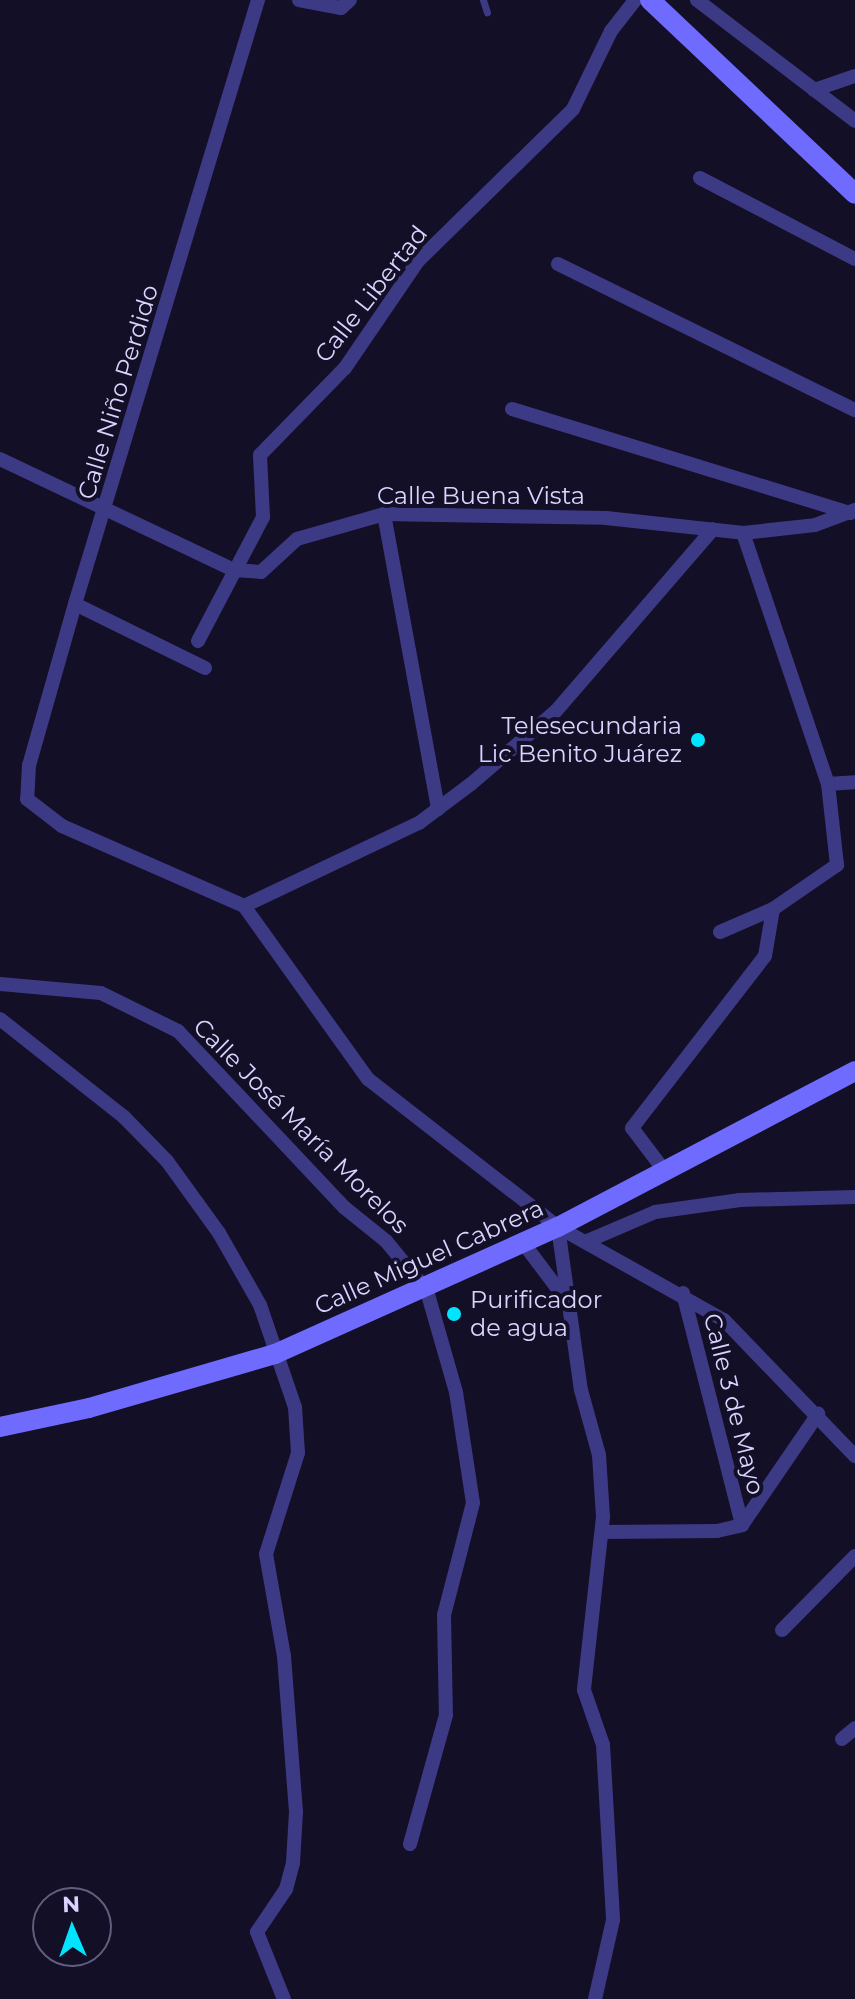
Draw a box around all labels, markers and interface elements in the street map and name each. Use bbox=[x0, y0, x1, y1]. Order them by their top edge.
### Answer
street label: Calle Libertad bbox=[309, 220, 433, 368]
street label: Calle Niño Perdido bbox=[72, 281, 164, 503]
street label: Calle Buena Vista bbox=[377, 482, 585, 510]
place label: Telesecundaria Lic Benito Juárez bbox=[478, 712, 682, 768]
marker: Telesecundaria Lic Benito Juárez bbox=[689, 731, 707, 749]
street label: Calle José María Morelos bbox=[187, 1012, 415, 1240]
street label: Calle Miguel Cabrera bbox=[310, 1193, 548, 1321]
place label: Purificador de agua bbox=[470, 1286, 602, 1342]
marker: Purificador de agua bbox=[445, 1305, 463, 1323]
street label: Calle 3 de Mayo bbox=[698, 1310, 770, 1498]
north arrow bbox=[32, 1887, 112, 1967]
text: N bbox=[62, 1891, 81, 1918]

